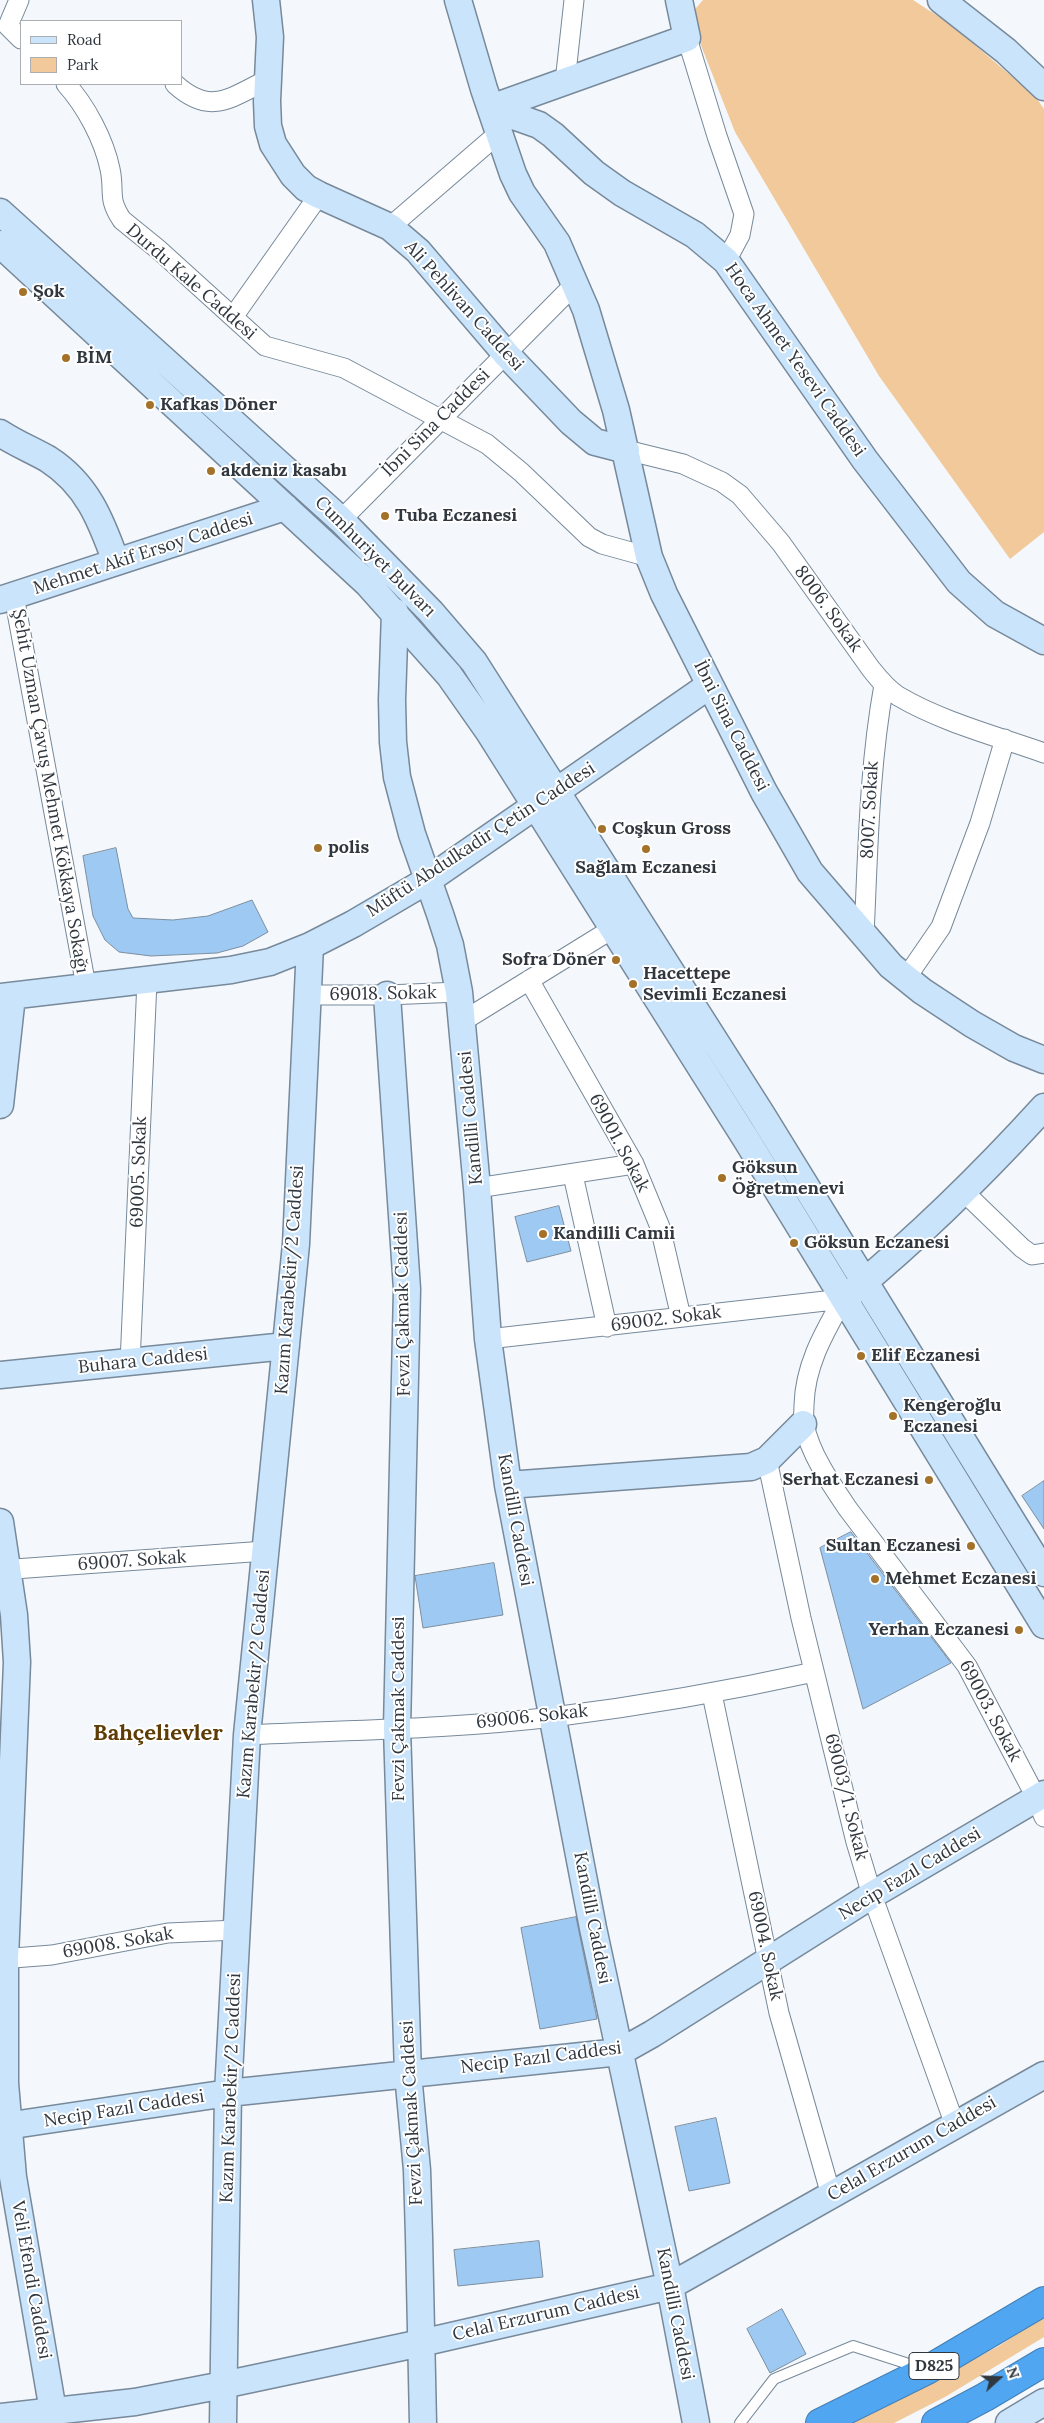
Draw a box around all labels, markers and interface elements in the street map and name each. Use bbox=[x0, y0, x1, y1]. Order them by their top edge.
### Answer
legend bbox=[20, 20, 182, 85]
text: Road bbox=[67, 30, 102, 49]
text: Park bbox=[67, 55, 98, 74]
street label: Durdu Kale Caddesi bbox=[121, 220, 261, 344]
street label: Ali Pehlivan Caddesi bbox=[400, 237, 528, 375]
street label: Hoca Ahmet Yesevi Caddesi bbox=[720, 259, 870, 461]
place label: Şok bbox=[33, 281, 65, 303]
marker: Şok bbox=[17, 286, 29, 298]
place label: BİM bbox=[76, 347, 112, 369]
marker: BİM bbox=[60, 352, 72, 364]
street label: İbni Sina Caddesi bbox=[377, 364, 495, 482]
place label: Kafkas Döner bbox=[160, 394, 277, 416]
marker: Kafkas Döner bbox=[144, 399, 156, 411]
place label: akdeniz kasabı bbox=[221, 460, 347, 482]
marker: akdeniz kasabı bbox=[205, 465, 217, 477]
street label: Cumhuriyet Bulvarı bbox=[310, 492, 440, 622]
place label: Tuba Eczanesi bbox=[395, 505, 517, 527]
street label: Mehmet Akif Ersoy Caddesi bbox=[30, 508, 256, 600]
marker: Tuba Eczanesi bbox=[379, 510, 391, 522]
street label: 8006. Sokak bbox=[789, 562, 867, 656]
street label: Şehit Uzman Çavuş Mehmet Kökkaya Sokağı bbox=[7, 607, 93, 975]
street label: İbni Sina Caddesi bbox=[689, 657, 773, 795]
street label: Müftü Abdulkadir Çetin Caddesi bbox=[363, 758, 599, 922]
street label: 8007. Sokak bbox=[857, 760, 883, 860]
place label: Coşkun Gross bbox=[612, 818, 731, 840]
marker: Coşkun Gross bbox=[596, 823, 608, 835]
place label: polis bbox=[328, 837, 369, 859]
marker: polis bbox=[312, 842, 324, 854]
marker: Sağlam Eczanesi bbox=[640, 843, 652, 855]
place label: Sağlam Eczanesi bbox=[575, 857, 717, 879]
place label: Sofra Döner bbox=[502, 949, 606, 971]
marker: Sofra Döner bbox=[610, 954, 622, 966]
place label: Hacettepe Sevimli Eczanesi bbox=[643, 963, 787, 1006]
marker: Hacettepe Sevimli Eczanesi bbox=[627, 978, 639, 990]
street label: 69018. Sokak bbox=[329, 982, 437, 1006]
street label: Kandilli Caddesi bbox=[454, 1050, 488, 1186]
street label: 69001. Sokak bbox=[584, 1090, 654, 1196]
street label: 69005. Sokak bbox=[126, 1116, 152, 1228]
place label: Göksun Öğretmenevi bbox=[732, 1157, 844, 1200]
street label: Kazım Karabekir/2 Caddesi bbox=[271, 1164, 309, 1396]
marker: Göksun Öğretmenevi bbox=[716, 1172, 728, 1184]
street label: Fevzi Çakmak Caddesi bbox=[391, 1211, 415, 1397]
place label: Kandilli Camii bbox=[553, 1223, 675, 1245]
marker: Kandilli Camii bbox=[537, 1228, 549, 1240]
place label: Göksun Eczanesi bbox=[804, 1232, 949, 1254]
marker: Göksun Eczanesi bbox=[788, 1237, 800, 1249]
street label: 69002. Sokak bbox=[609, 1302, 723, 1336]
street label: Buhara Caddesi bbox=[77, 1343, 209, 1379]
place label: Elif Eczanesi bbox=[871, 1345, 980, 1367]
marker: Elif Eczanesi bbox=[855, 1350, 867, 1362]
place label: Kengeroğlu Eczanesi bbox=[903, 1395, 1001, 1438]
marker: Kengeroğlu Eczanesi bbox=[887, 1410, 899, 1422]
street label: Kandilli Caddesi bbox=[493, 1452, 537, 1588]
place label: Serhat Eczanesi bbox=[782, 1469, 919, 1491]
marker: Serhat Eczanesi bbox=[923, 1474, 935, 1486]
place label: Sultan Eczanesi bbox=[826, 1535, 961, 1557]
marker: Sultan Eczanesi bbox=[965, 1540, 977, 1552]
street label: 69007. Sokak bbox=[77, 1546, 187, 1576]
street label: Kazım Karabekir/2 Caddesi bbox=[233, 1568, 275, 1800]
place label: Mehmet Eczanesi bbox=[885, 1568, 1036, 1590]
marker: Mehmet Eczanesi bbox=[869, 1573, 881, 1585]
street label: Fevzi Çakmak Caddesi bbox=[388, 1616, 410, 1802]
place label: Yerhan Eczanesi bbox=[869, 1619, 1009, 1641]
marker: Yerhan Eczanesi bbox=[1013, 1624, 1025, 1636]
street label: 69003. Sokak bbox=[954, 1657, 1026, 1765]
street label: 69006. Sokak bbox=[475, 1700, 589, 1734]
district label: Bahçelievler bbox=[93, 1721, 223, 1747]
street label: 69003/1. Sokak bbox=[820, 1731, 872, 1863]
street label: Necip Fazıl Caddesi bbox=[835, 1823, 985, 1925]
street label: Kandilli Caddesi bbox=[569, 1850, 615, 1986]
street label: 69004. Sokak bbox=[743, 1889, 787, 2003]
street label: 69008. Sokak bbox=[61, 1923, 175, 1963]
street label: Kazım Karabekir/2 Caddesi bbox=[216, 1973, 246, 2203]
street label: Fevzi Çakmak Caddesi bbox=[396, 2020, 428, 2206]
street label: Necip Fazıl Caddesi bbox=[459, 2037, 623, 2079]
street label: Necip Fazıl Caddesi bbox=[42, 2086, 206, 2132]
street label: Celal Erzurum Caddesi bbox=[824, 2092, 1000, 2206]
street label: Veli Efendi Caddesi bbox=[6, 2199, 56, 2361]
street label: Kandilli Caddesi bbox=[652, 2246, 698, 2382]
street label: Celal Erzurum Caddesi bbox=[451, 2282, 641, 2346]
road number: D825 bbox=[909, 2352, 959, 2380]
north arrow bbox=[974, 2353, 1024, 2403]
text: N bbox=[1003, 2365, 1023, 2381]

